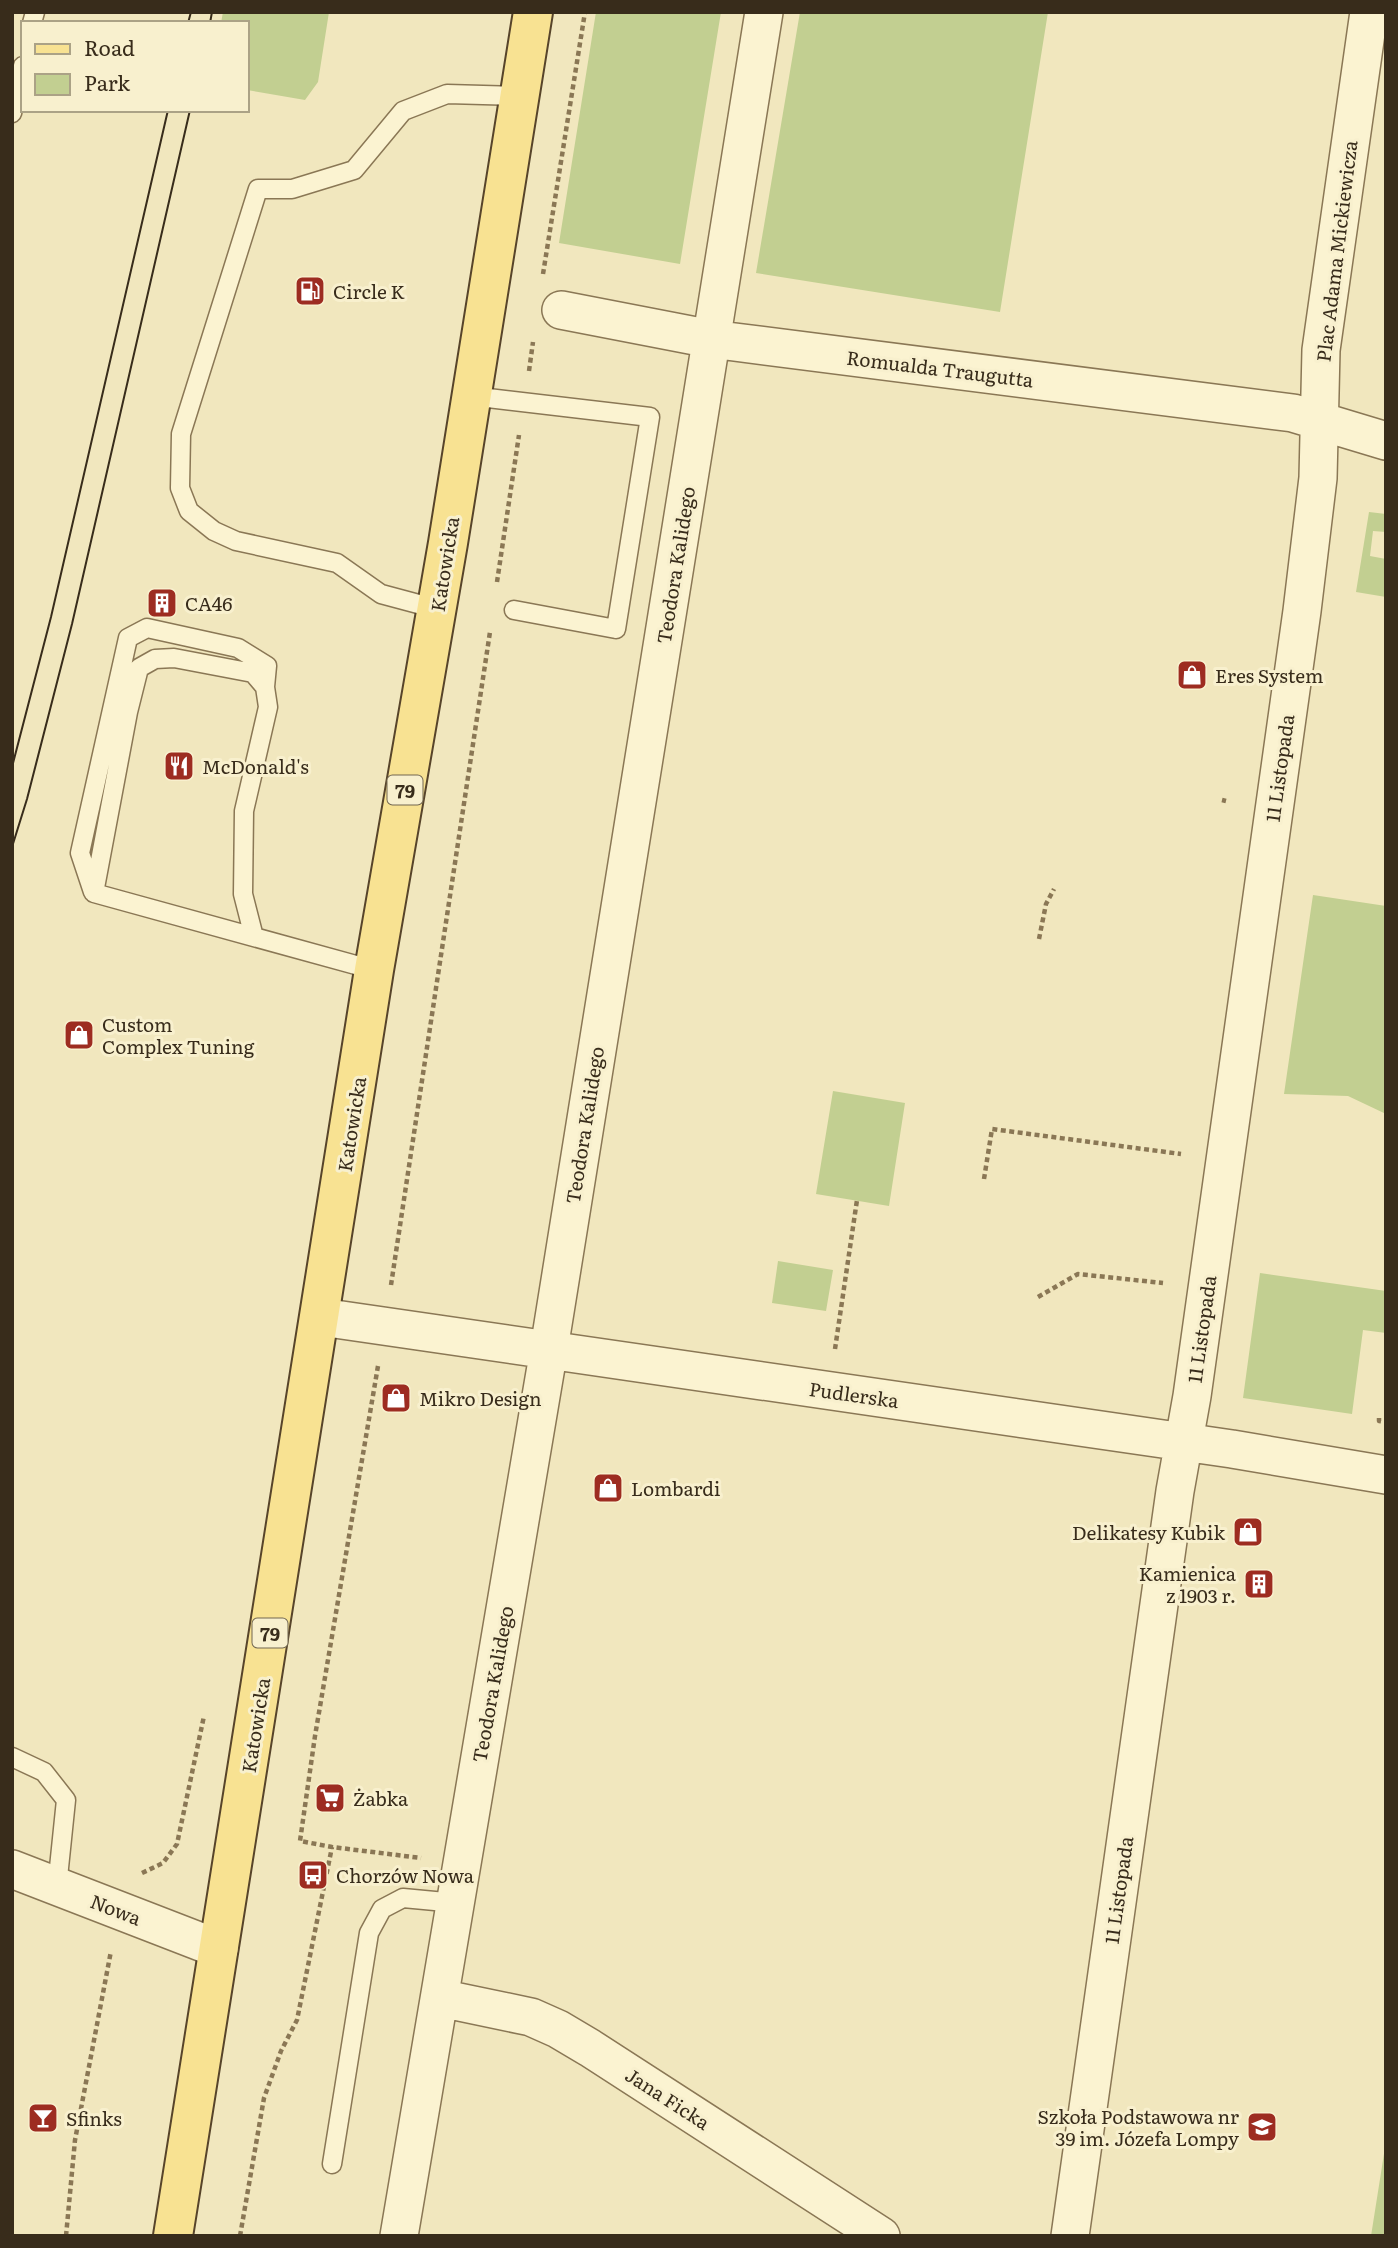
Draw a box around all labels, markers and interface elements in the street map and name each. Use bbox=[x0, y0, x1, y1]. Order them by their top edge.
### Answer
legend bbox=[21, 21, 248, 112]
text: Road bbox=[84, 31, 135, 62]
text: Park bbox=[84, 66, 130, 97]
street label: Plac Adama Mickiewicza bbox=[1309, 138, 1364, 363]
fuel station icon: Circle K bbox=[293, 274, 327, 308]
place label: Circle K bbox=[333, 277, 405, 305]
street label: Romualda Traugutta bbox=[845, 343, 1036, 393]
street label: Teodora Kalidego bbox=[649, 484, 701, 646]
street label: Katowicka bbox=[423, 514, 465, 614]
building icon: CA46 bbox=[145, 586, 179, 620]
place label: CA46 bbox=[185, 589, 233, 617]
shop icon: Eres System bbox=[1175, 658, 1209, 692]
place label: Eres System bbox=[1215, 661, 1323, 689]
street label: 11 Listopada bbox=[1258, 712, 1301, 824]
restaurant icon: McDonald's bbox=[162, 749, 196, 783]
place label: McDonald's bbox=[202, 752, 309, 780]
road number: 79 bbox=[388, 776, 422, 804]
place label: Custom Complex Tuning bbox=[102, 1010, 255, 1060]
shop icon: Custom Complex Tuning bbox=[62, 1018, 96, 1052]
street label: Teodora Kalidego bbox=[558, 1044, 610, 1206]
street label: Katowicka bbox=[330, 1074, 372, 1174]
street label: 11 Listopada bbox=[1180, 1273, 1223, 1385]
street label: Pudlerska bbox=[807, 1374, 901, 1414]
shop icon: Mikro Design bbox=[379, 1381, 413, 1415]
place label: Mikro Design bbox=[419, 1384, 542, 1412]
shop icon: Lombardi bbox=[591, 1471, 625, 1505]
place label: Lombardi bbox=[631, 1474, 720, 1502]
shop icon: Delikatesy Kubik bbox=[1231, 1515, 1265, 1549]
place label: Delikatesy Kubik bbox=[1072, 1518, 1225, 1546]
place label: Kamienica z 1903 r. bbox=[1139, 1559, 1237, 1609]
building icon: Kamienica z 1903 r. bbox=[1242, 1567, 1276, 1601]
street label: Teodora Kalidego bbox=[464, 1603, 520, 1765]
road number: 79 bbox=[252, 1618, 288, 1648]
street label: Katowicka bbox=[234, 1675, 276, 1775]
supermarket icon: Żabka bbox=[313, 1781, 347, 1815]
place label: Żabka bbox=[353, 1784, 409, 1812]
street label: 11 Listopada bbox=[1097, 1834, 1140, 1946]
bus stop icon: Chorzów Nowa bbox=[296, 1858, 330, 1892]
place label: Chorzów Nowa bbox=[336, 1861, 475, 1889]
street label: Nowa bbox=[87, 1887, 146, 1932]
street label: Jana Ficka bbox=[620, 2060, 716, 2136]
bar icon: Sfinks bbox=[26, 2101, 60, 2135]
place label: Szkoła Podstawowa nr 39 im. Józefa Lompy bbox=[1038, 2102, 1239, 2152]
place label: Sfinks bbox=[66, 2104, 122, 2132]
school or university icon: Szkoła Podstawowa nr 39 im. Józefa Lompy bbox=[1245, 2110, 1279, 2144]

